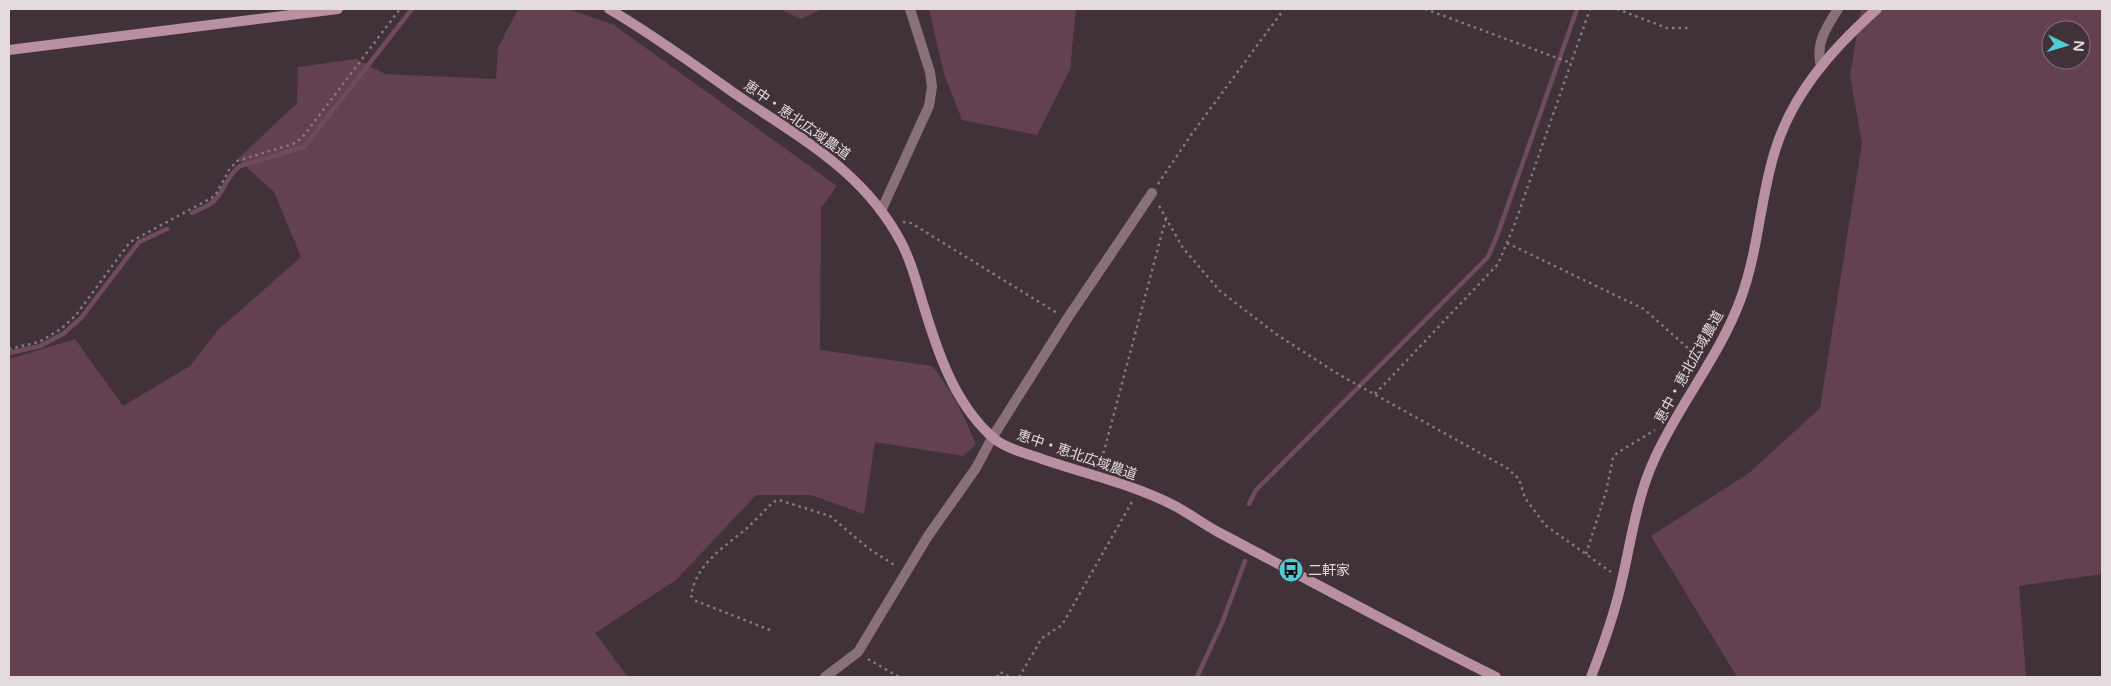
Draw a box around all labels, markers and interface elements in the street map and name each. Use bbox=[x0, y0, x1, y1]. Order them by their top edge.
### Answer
north arrow bbox=[2041, 20, 2091, 70]
text: N bbox=[2069, 40, 2087, 52]
street label: 恵中・恵北広域農道 bbox=[741, 77, 853, 163]
street label: 恵中・恵北広域農道 bbox=[1651, 308, 1727, 426]
street label: 恵中・恵北広域農道 bbox=[1015, 426, 1139, 484]
bus stop icon: 二軒家 bbox=[1278, 557, 1304, 583]
place label: 二軒家 bbox=[1308, 562, 1350, 579]

